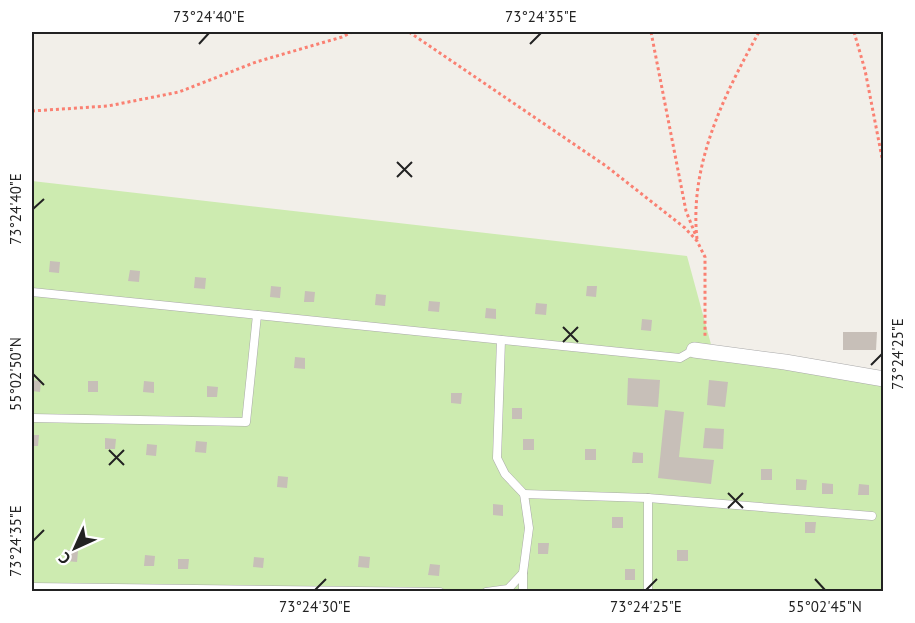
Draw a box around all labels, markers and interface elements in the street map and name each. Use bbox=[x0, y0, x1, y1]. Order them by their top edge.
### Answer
text: 73°24'40"E bbox=[173, 7, 245, 26]
text: 73°24'35"E bbox=[505, 7, 577, 26]
text: 73°24'40"E bbox=[6, 173, 25, 245]
text: 73°24'25"E bbox=[888, 318, 907, 390]
text: 55°02'50"N bbox=[6, 337, 25, 411]
text: 73°24'35"E bbox=[6, 505, 25, 577]
north arrow bbox=[45, 518, 105, 578]
text: С bbox=[54, 548, 75, 569]
text: 73°24'30"E bbox=[279, 597, 351, 616]
text: 73°24'25"E bbox=[610, 597, 682, 616]
text: 55°02'45"N bbox=[788, 597, 862, 616]

